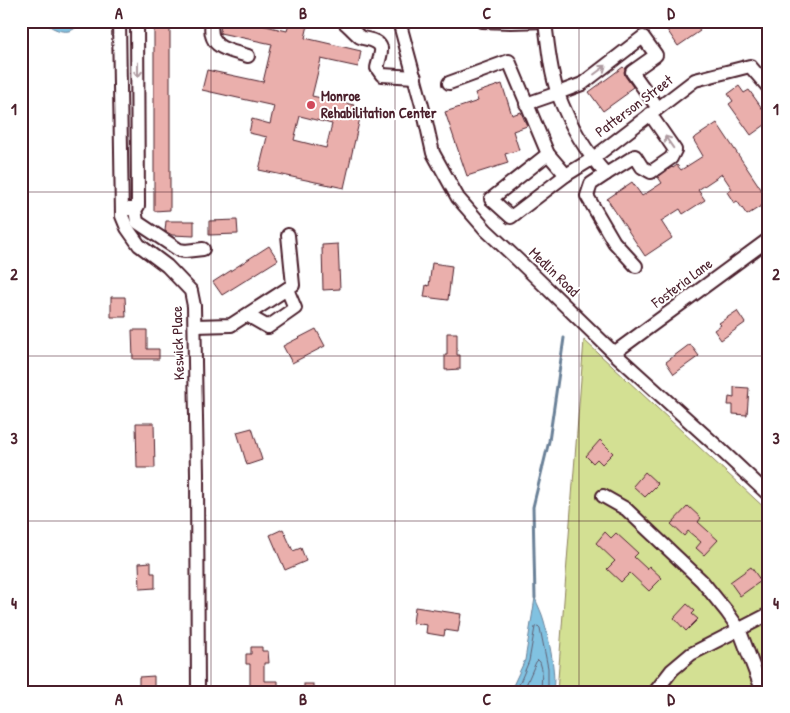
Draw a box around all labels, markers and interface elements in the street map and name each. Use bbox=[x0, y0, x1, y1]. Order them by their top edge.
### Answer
text: A bbox=[115, 2, 123, 24]
text: B bbox=[299, 2, 307, 24]
text: C bbox=[483, 2, 492, 24]
text: D bbox=[667, 2, 675, 24]
one-way arrow bbox=[133, 62, 143, 78]
one-way arrow bbox=[593, 65, 607, 75]
street label: Patterson Street bbox=[591, 69, 677, 142]
place label: Monroe Rehabilitation Center bbox=[321, 85, 437, 123]
text: 1 bbox=[11, 98, 17, 120]
text: 1 bbox=[773, 98, 779, 120]
marker: Monroe Rehabilitation Center bbox=[305, 99, 317, 111]
one-way arrow bbox=[664, 135, 674, 149]
street label: Medlin Road bbox=[524, 242, 584, 301]
street label: Fosteria Lane bbox=[646, 253, 716, 313]
text: 2 bbox=[10, 263, 18, 285]
text: 2 bbox=[772, 263, 780, 285]
street label: Keswick Place bbox=[166, 306, 189, 380]
text: 3 bbox=[10, 427, 18, 449]
text: 3 bbox=[772, 427, 780, 449]
text: 4 bbox=[11, 592, 17, 614]
text: 4 bbox=[773, 592, 779, 614]
text: A bbox=[115, 688, 123, 710]
text: B bbox=[299, 688, 307, 710]
text: C bbox=[483, 688, 492, 710]
text: D bbox=[667, 688, 675, 710]

